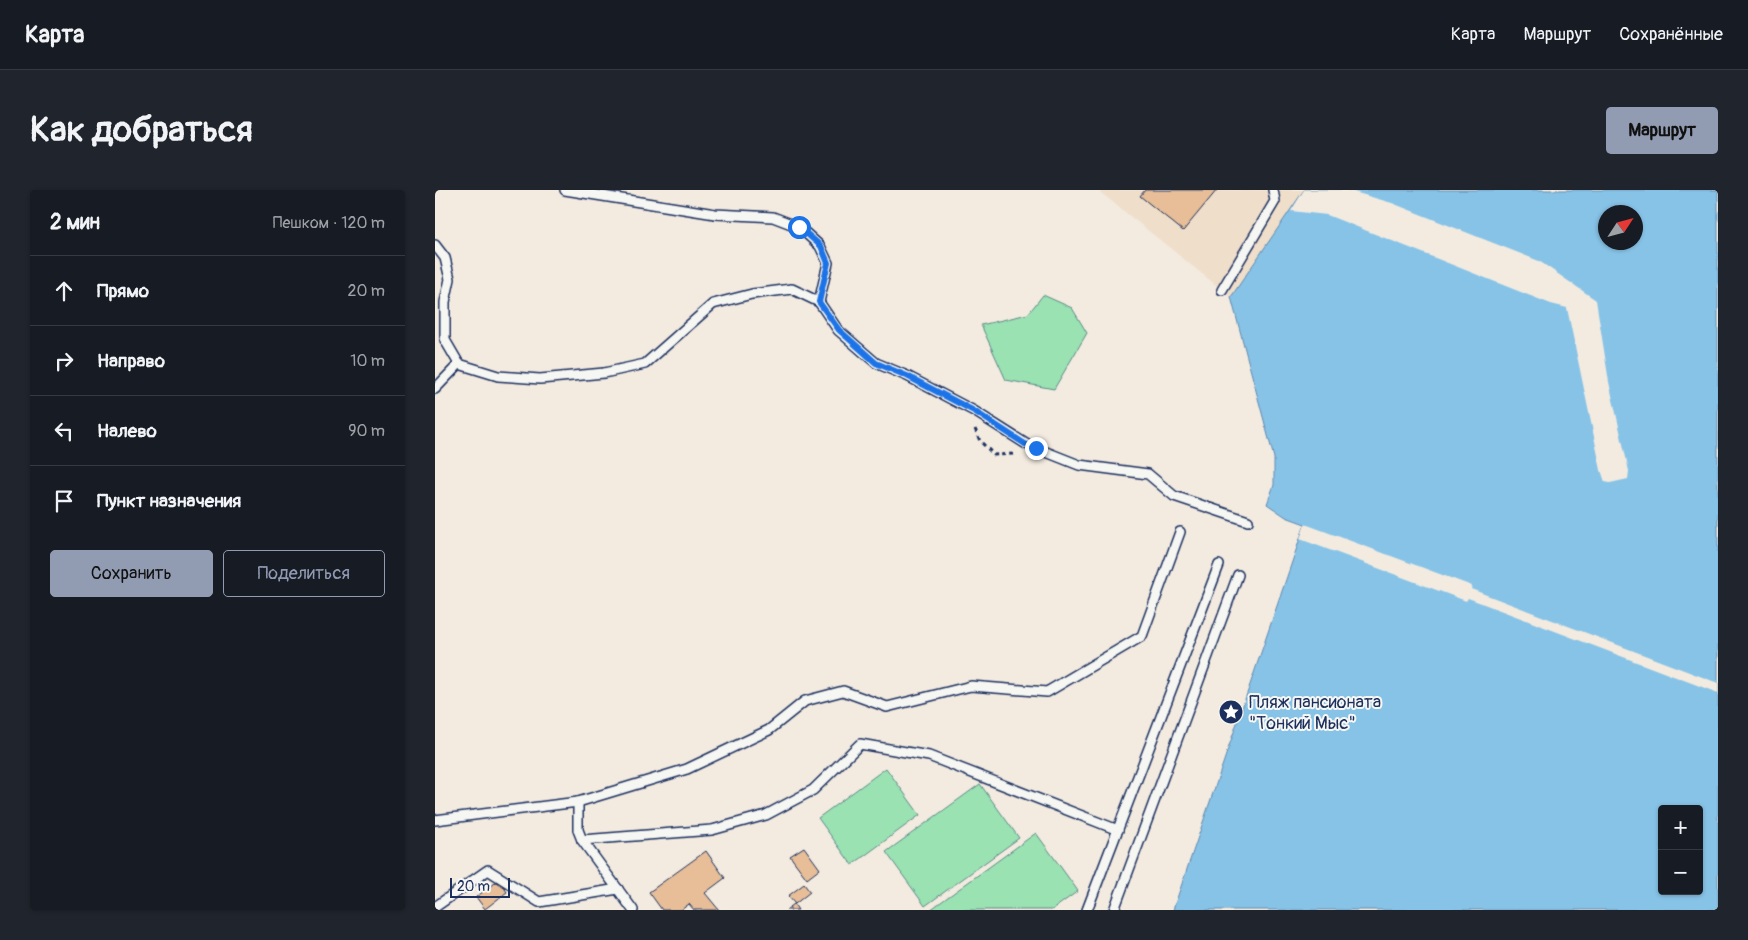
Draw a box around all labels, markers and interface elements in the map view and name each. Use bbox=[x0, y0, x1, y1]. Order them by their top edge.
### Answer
text: Карта bbox=[25, 20, 84, 49]
text: Карта bbox=[1451, 23, 1495, 46]
text: Маршрут bbox=[1523, 23, 1591, 46]
text: Сохранённые bbox=[1619, 23, 1723, 46]
button: Маршрут bbox=[1606, 107, 1718, 154]
text: Как добраться bbox=[30, 108, 253, 152]
north arrow bbox=[1598, 205, 1643, 250]
text: 2 мин bbox=[50, 209, 100, 236]
text: Пешком · 120 m bbox=[273, 213, 385, 233]
route start bbox=[788, 216, 811, 239]
icon: ahead bbox=[50, 277, 78, 305]
text: Прямо bbox=[97, 279, 149, 303]
text: 20 m bbox=[347, 281, 385, 301]
icon: right bbox=[50, 347, 78, 375]
text: Направо bbox=[97, 349, 165, 373]
text: 10 m bbox=[350, 351, 385, 371]
icon: left bbox=[50, 417, 78, 445]
text: Налево bbox=[97, 419, 157, 443]
text: 90 m bbox=[348, 421, 385, 441]
route end bbox=[1025, 437, 1048, 460]
icon: arrive bbox=[50, 487, 78, 515]
text: Пункт назначения bbox=[97, 489, 241, 513]
button: Сохранить bbox=[50, 550, 213, 597]
button: Поделиться bbox=[223, 550, 385, 597]
place label: Пляж пансионата "Тонкий Мыс" bbox=[1249, 691, 1381, 735]
place icon: Пляж пансионата "Тонкий Мыс" bbox=[1218, 699, 1244, 725]
map controls bbox=[1658, 805, 1703, 895]
button: + bbox=[1658, 805, 1703, 850]
button: − bbox=[1658, 850, 1703, 895]
scale bar bbox=[450, 875, 510, 898]
text: 20 m bbox=[457, 878, 490, 895]

